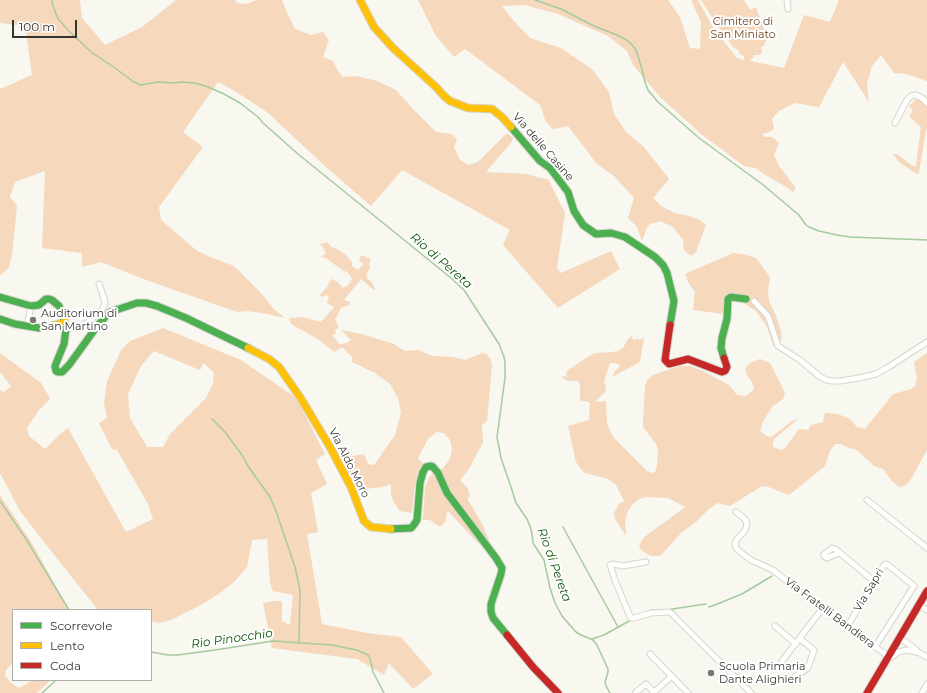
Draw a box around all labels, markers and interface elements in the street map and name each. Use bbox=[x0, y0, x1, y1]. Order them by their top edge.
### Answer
scale bar bbox=[14, 12, 79, 38]
park label: Cimitero di San Miniato bbox=[710, 15, 776, 41]
text: 100 m bbox=[19, 19, 55, 34]
street label: Via delle Casine bbox=[510, 110, 576, 184]
water label: Rio di Pereta bbox=[407, 230, 475, 292]
place label: Auditorium di San Martino bbox=[41, 307, 117, 333]
marker: Auditorium di San Martino bbox=[28, 315, 38, 325]
street label: Via Aldo Moro bbox=[326, 426, 372, 500]
water label: Rio di Pereta bbox=[534, 526, 574, 604]
street label: Via Sapri bbox=[851, 566, 887, 614]
street label: Via Fratelli Bandiera bbox=[782, 575, 878, 651]
legend bbox=[12, 609, 152, 681]
text: Scorrevole bbox=[50, 618, 112, 633]
water label: Rio Pinocchio bbox=[190, 626, 274, 652]
text: Lento bbox=[50, 638, 85, 653]
text: Coda bbox=[50, 658, 81, 673]
place label: Scuola Primaria Dante Alighieri bbox=[719, 660, 805, 686]
marker: Scuola Primaria Dante Alighieri bbox=[706, 668, 716, 678]

